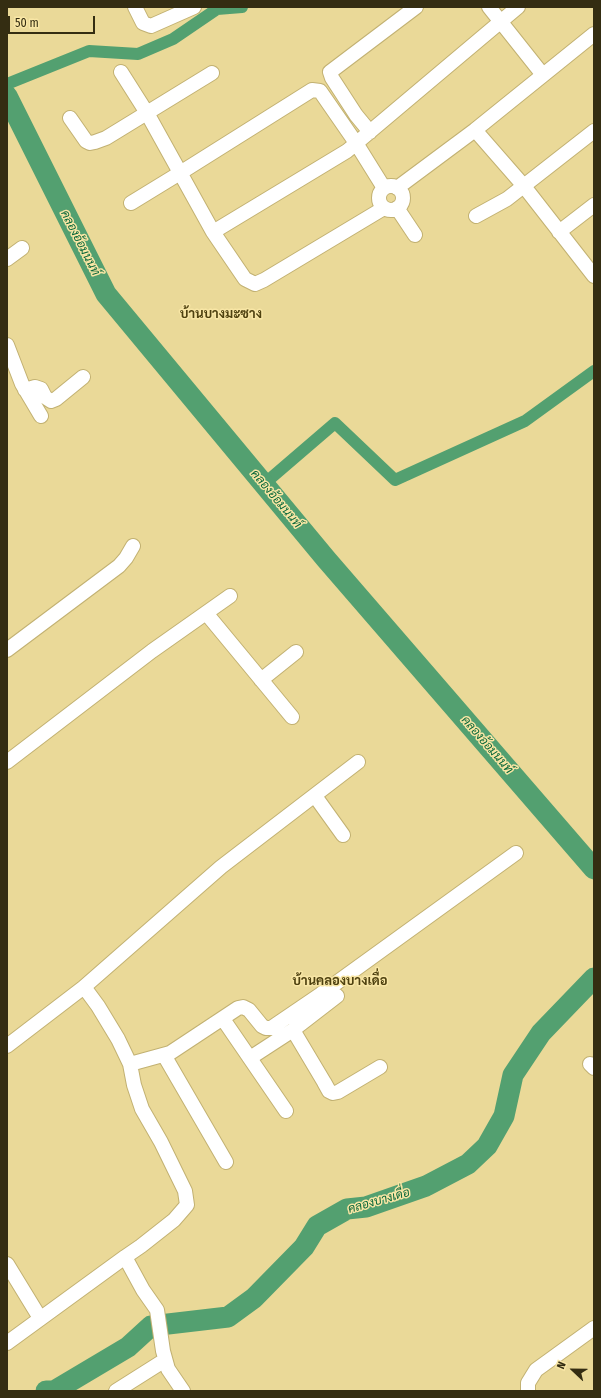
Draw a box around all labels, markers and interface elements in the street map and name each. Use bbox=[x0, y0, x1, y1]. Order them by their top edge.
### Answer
scale bar bbox=[10, 8, 97, 34]
text: 50 m bbox=[15, 16, 39, 30]
water label: คลองอ้อมนนท์ bbox=[57, 208, 103, 278]
district label: บ้านบางมะซาง bbox=[180, 306, 262, 322]
water label: คลองอ้อมนนท์ bbox=[248, 467, 304, 531]
water label: คลองอ้อมนนท์ bbox=[458, 713, 516, 777]
district label: บ้านคลองบางเดื่อ bbox=[293, 973, 387, 989]
water label: คลองบางเดื่อ bbox=[346, 1185, 412, 1217]
north arrow bbox=[553, 1350, 593, 1390]
text: N bbox=[554, 1360, 569, 1371]

